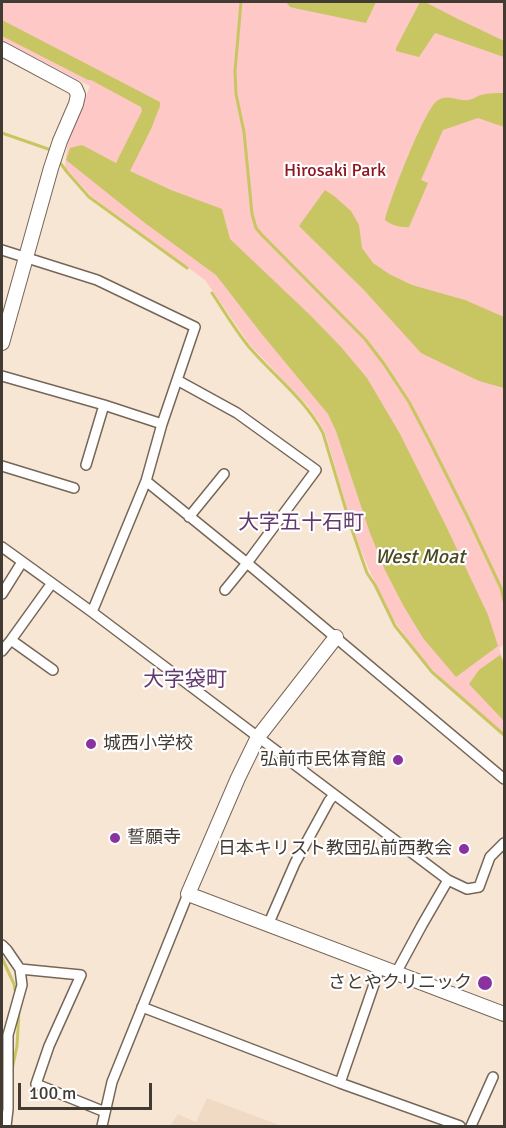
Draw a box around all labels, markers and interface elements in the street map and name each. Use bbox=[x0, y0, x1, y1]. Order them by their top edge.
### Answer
park label: Hirosaki Park bbox=[284, 160, 386, 182]
district label: 大字五十石町 bbox=[238, 510, 364, 536]
water label: West Moat bbox=[375, 546, 465, 570]
district label: 大字袋町 bbox=[143, 667, 227, 693]
place label: 城西小学校 bbox=[103, 733, 193, 755]
marker: 城西小学校 bbox=[84, 737, 98, 751]
place label: 弘前市民体育館 bbox=[260, 749, 386, 771]
marker: 弘前市民体育館 bbox=[391, 753, 405, 767]
place label: 誓願寺 bbox=[127, 827, 181, 849]
marker: 誓願寺 bbox=[108, 831, 122, 845]
place label: 日本キリスト教団弘前西教会 bbox=[218, 838, 452, 860]
marker: 日本キリスト教団弘前西教会 bbox=[457, 842, 471, 856]
place label: さとやクリニック bbox=[328, 972, 472, 994]
marker: さとやクリニック bbox=[476, 974, 494, 992]
scale bar bbox=[21, 1071, 154, 1109]
text: 100 m bbox=[29, 1082, 76, 1104]

